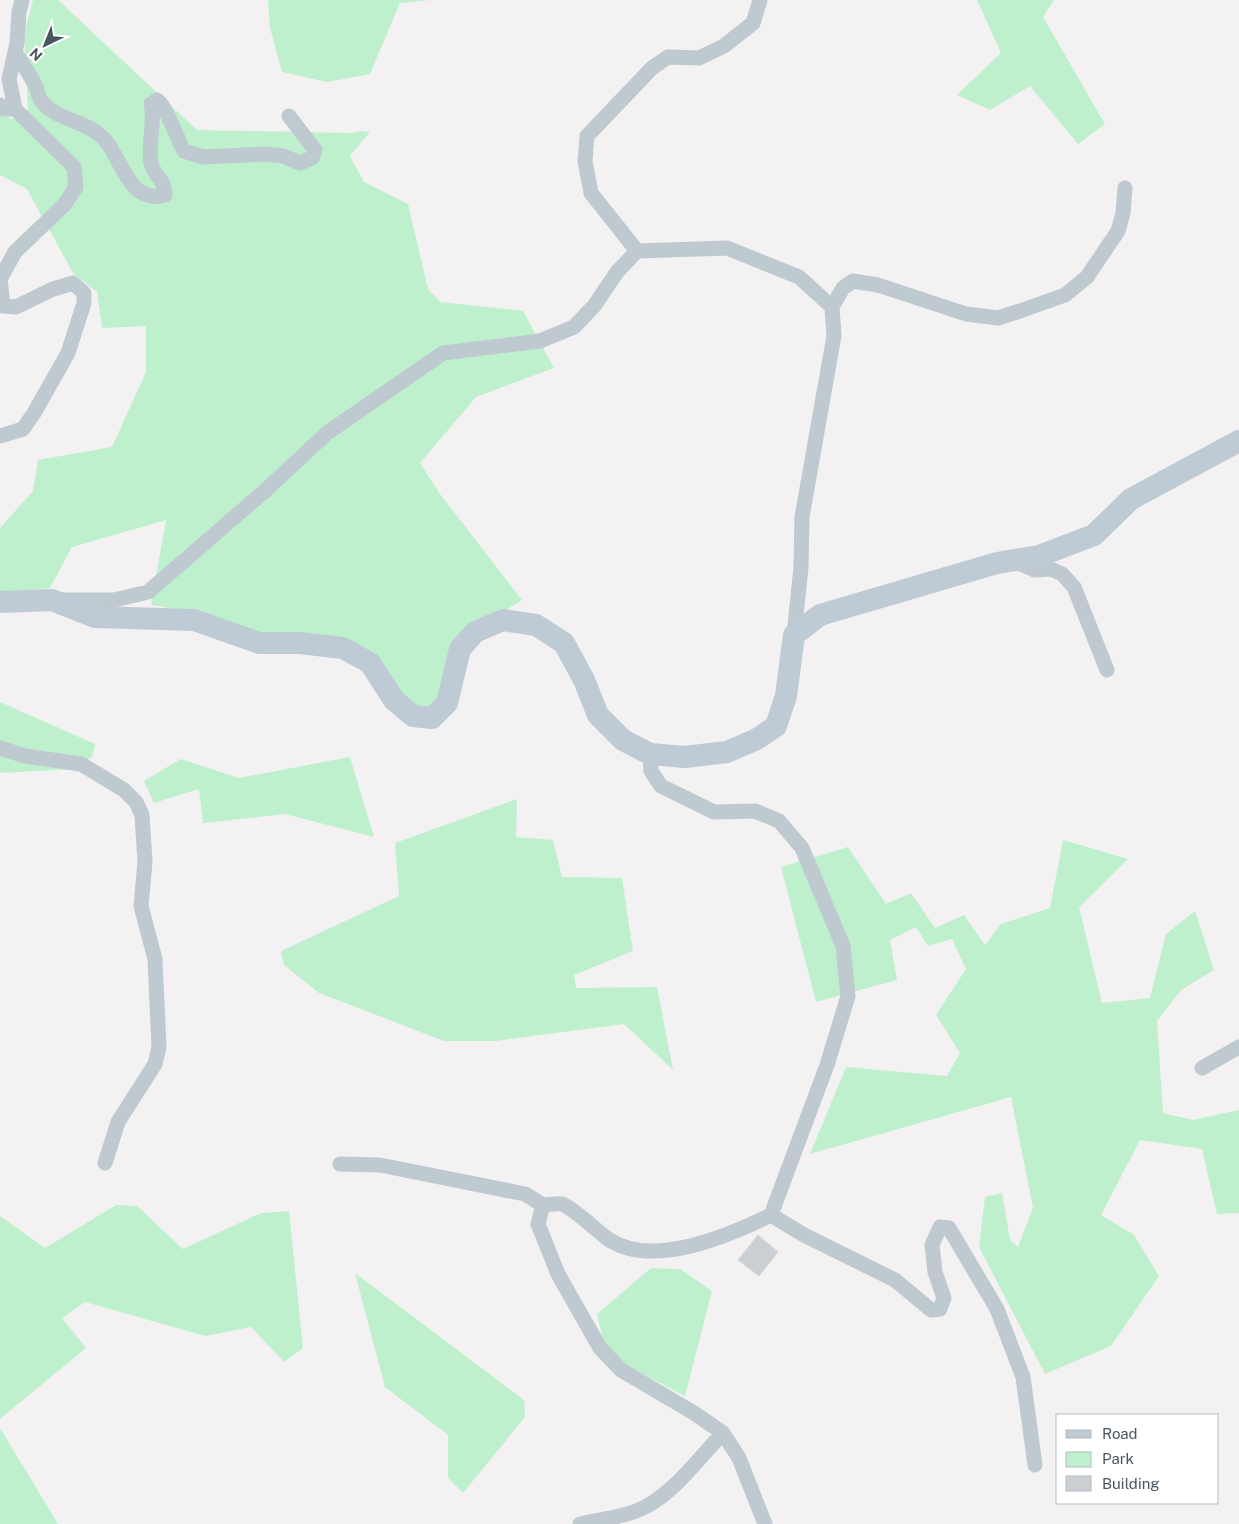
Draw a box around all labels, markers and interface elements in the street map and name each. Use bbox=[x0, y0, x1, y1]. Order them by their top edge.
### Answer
north arrow bbox=[20, 20, 70, 70]
text: N bbox=[27, 45, 46, 64]
legend bbox=[1056, 1414, 1219, 1504]
text: Road bbox=[1102, 1425, 1138, 1442]
text: Park bbox=[1102, 1450, 1134, 1467]
text: Building bbox=[1102, 1475, 1160, 1492]

